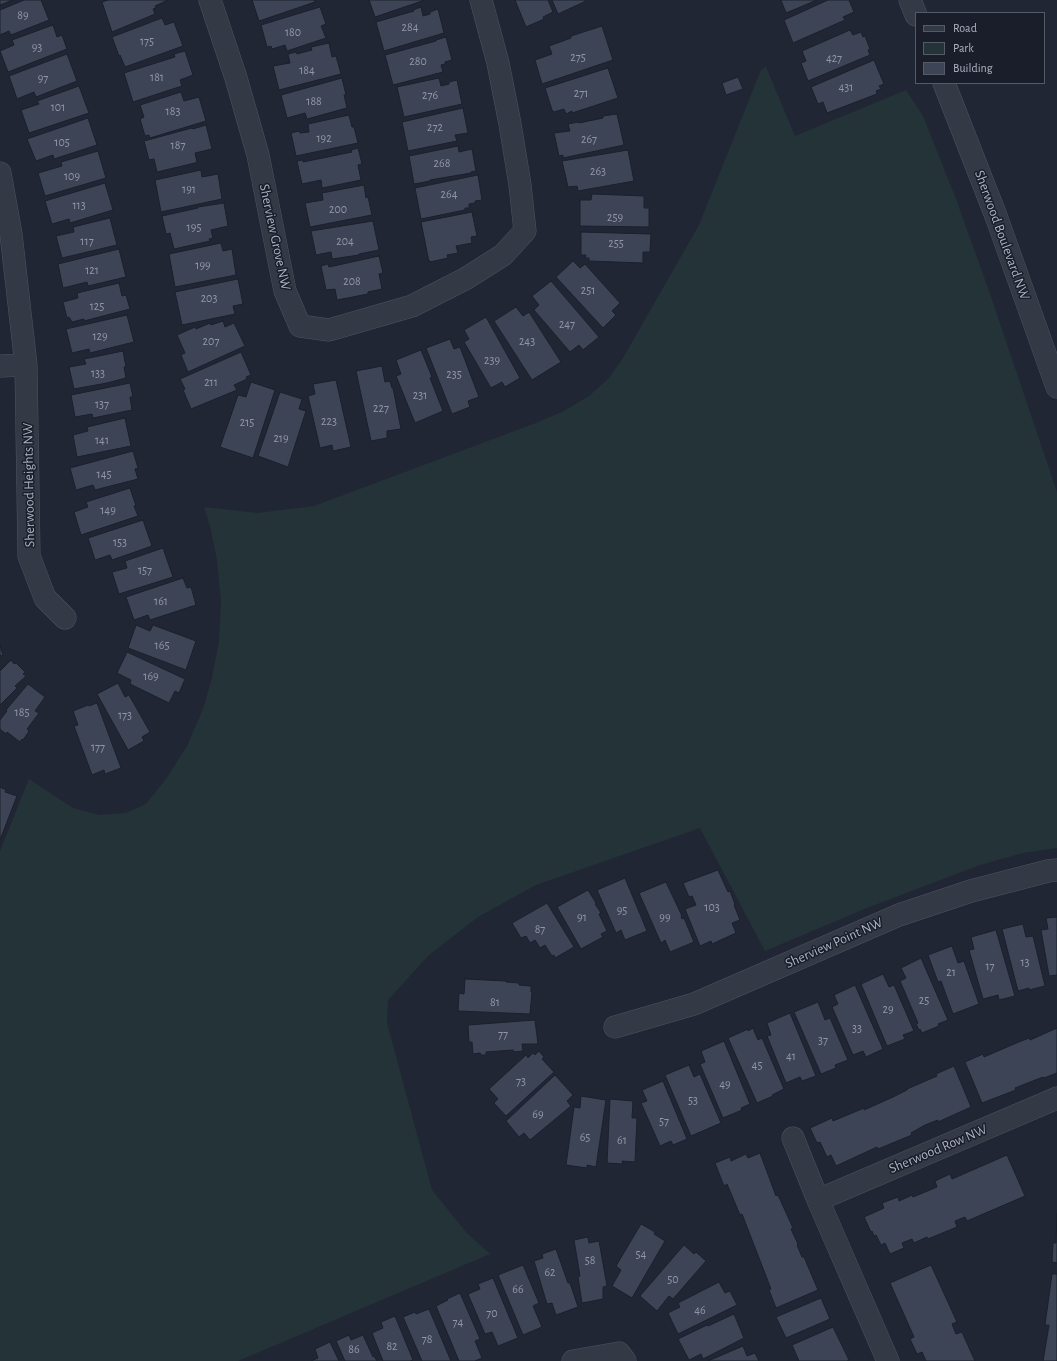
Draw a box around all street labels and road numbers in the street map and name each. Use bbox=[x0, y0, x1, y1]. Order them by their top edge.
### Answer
street label: Sherwood Boulevard NW bbox=[971, 168, 1033, 302]
street label: Sherview Grove NW bbox=[256, 182, 294, 292]
street label: Sherwood Heights NW bbox=[20, 423, 38, 547]
street label: Sherview Point NW bbox=[783, 914, 885, 972]
street label: Sherwood Row NW bbox=[886, 1121, 990, 1177]

